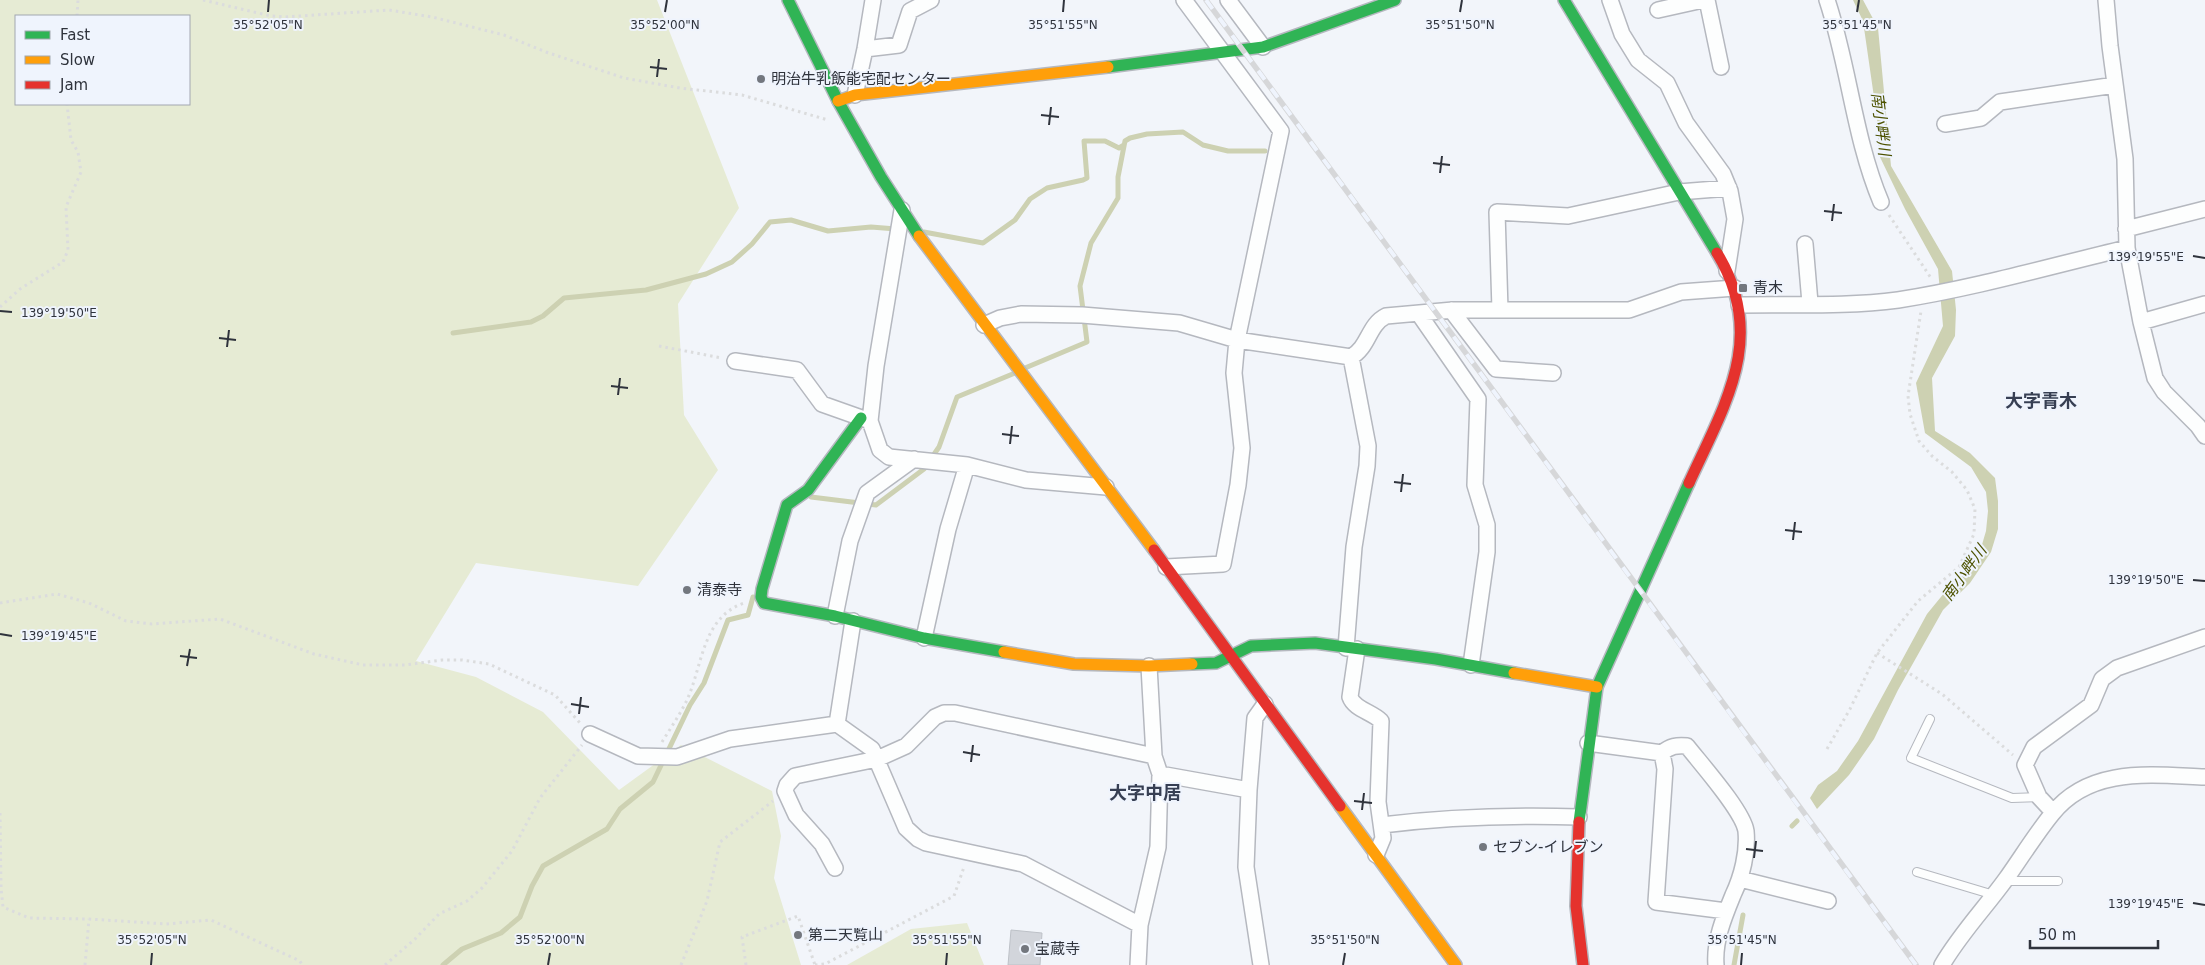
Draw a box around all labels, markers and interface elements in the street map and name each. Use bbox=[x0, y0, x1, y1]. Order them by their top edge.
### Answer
legend bbox=[15, 15, 190, 105]
text: 35°52'05"N bbox=[233, 18, 303, 32]
text: 35°52'00"N bbox=[630, 18, 700, 32]
text: 35°51'55"N bbox=[1028, 18, 1098, 32]
text: 35°51'50"N bbox=[1425, 18, 1495, 32]
text: 35°51'45"N bbox=[1822, 18, 1892, 32]
text: Fast bbox=[60, 26, 90, 44]
text: Slow bbox=[60, 51, 95, 69]
place label: 明治牛乳飯能宅配センター bbox=[771, 70, 951, 88]
marker: 明治牛乳飯能宅配センター bbox=[755, 73, 767, 85]
text: Jam bbox=[59, 76, 88, 94]
water label: 南小畔川 bbox=[1868, 91, 1895, 159]
text: 139°19'55"E bbox=[2108, 250, 2184, 264]
place label: 青木 bbox=[1753, 279, 1783, 297]
marker: 青木 bbox=[1737, 282, 1749, 294]
text: 139°19'50"E bbox=[21, 306, 97, 320]
district label: 大字青木 bbox=[2005, 390, 2077, 411]
water label: 南小畔川 bbox=[1938, 540, 1992, 604]
text: 139°19'50"E bbox=[2108, 573, 2184, 587]
place label: 清泰寺 bbox=[697, 581, 742, 599]
marker: 清泰寺 bbox=[681, 584, 693, 596]
text: 139°19'45"E bbox=[21, 629, 97, 643]
district label: 大字中居 bbox=[1109, 782, 1181, 803]
place label: セブン-イレブン bbox=[1493, 838, 1603, 856]
marker: セブン-イレブン bbox=[1477, 841, 1489, 853]
text: 139°19'45"E bbox=[2108, 897, 2184, 911]
scale bar bbox=[2030, 918, 2158, 950]
place label: 第二天覧山 bbox=[808, 926, 883, 944]
text: 50 m bbox=[2038, 926, 2076, 944]
marker: 第二天覧山 bbox=[792, 929, 804, 941]
text: 35°52'05"N bbox=[117, 933, 187, 947]
text: 35°52'00"N bbox=[515, 933, 585, 947]
text: 35°51'55"N bbox=[912, 933, 982, 947]
text: 35°51'50"N bbox=[1310, 933, 1380, 947]
text: 35°51'45"N bbox=[1707, 933, 1777, 947]
place label: 宝蔵寺 bbox=[1035, 940, 1080, 958]
marker: 宝蔵寺 bbox=[1019, 943, 1031, 955]

